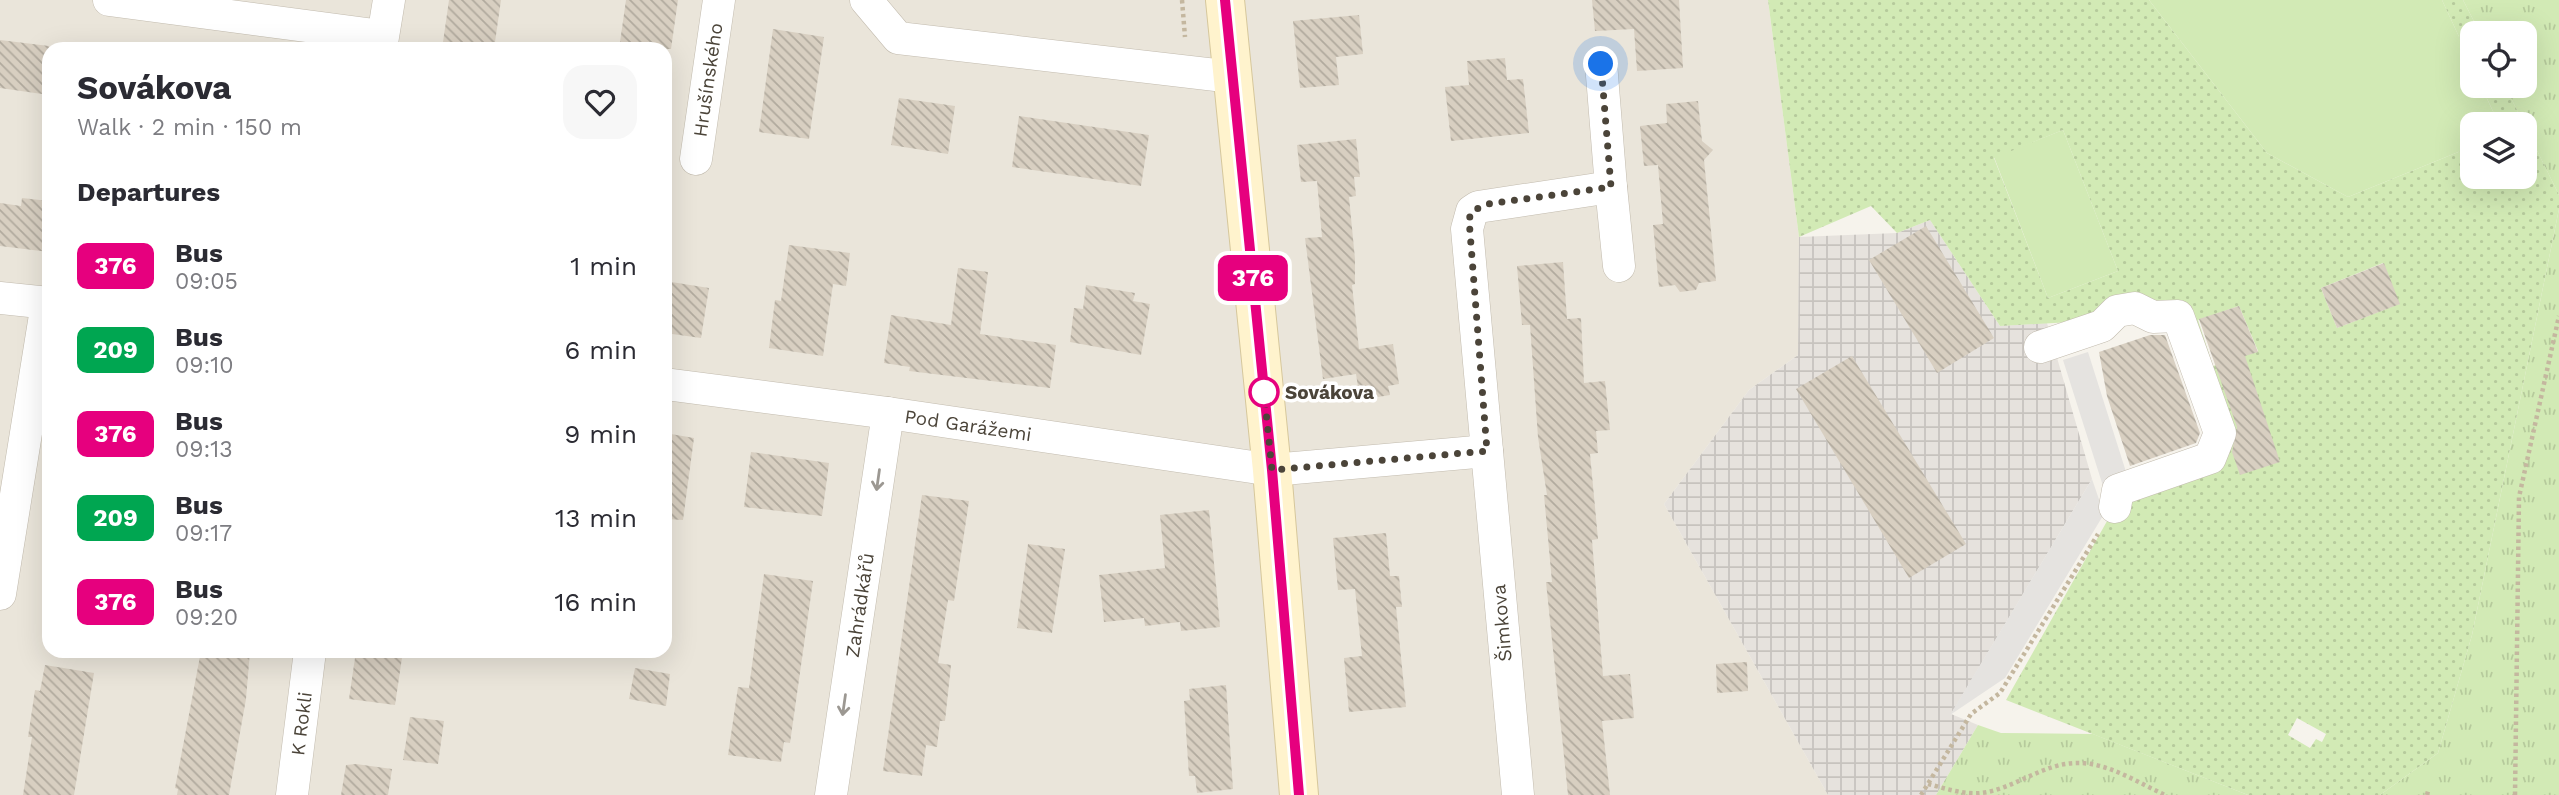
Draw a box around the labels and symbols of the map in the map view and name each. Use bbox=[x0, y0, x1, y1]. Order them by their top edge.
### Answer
street label: Hrušínského bbox=[688, 21, 727, 138]
your location bbox=[1583, 46, 1618, 81]
line badge: 376 bbox=[1213, 255, 1293, 301]
marker: Sovákova bbox=[1249, 377, 1279, 407]
place label: Sovákova bbox=[1285, 381, 1374, 404]
street label: Pod Garážemi bbox=[903, 404, 1033, 446]
one-way arrow bbox=[871, 468, 884, 491]
street label: Zahrádkářů bbox=[840, 551, 878, 659]
street label: Šimkova bbox=[1487, 583, 1517, 663]
street label: K Rokli bbox=[286, 690, 316, 757]
one-way arrow bbox=[837, 693, 850, 716]

